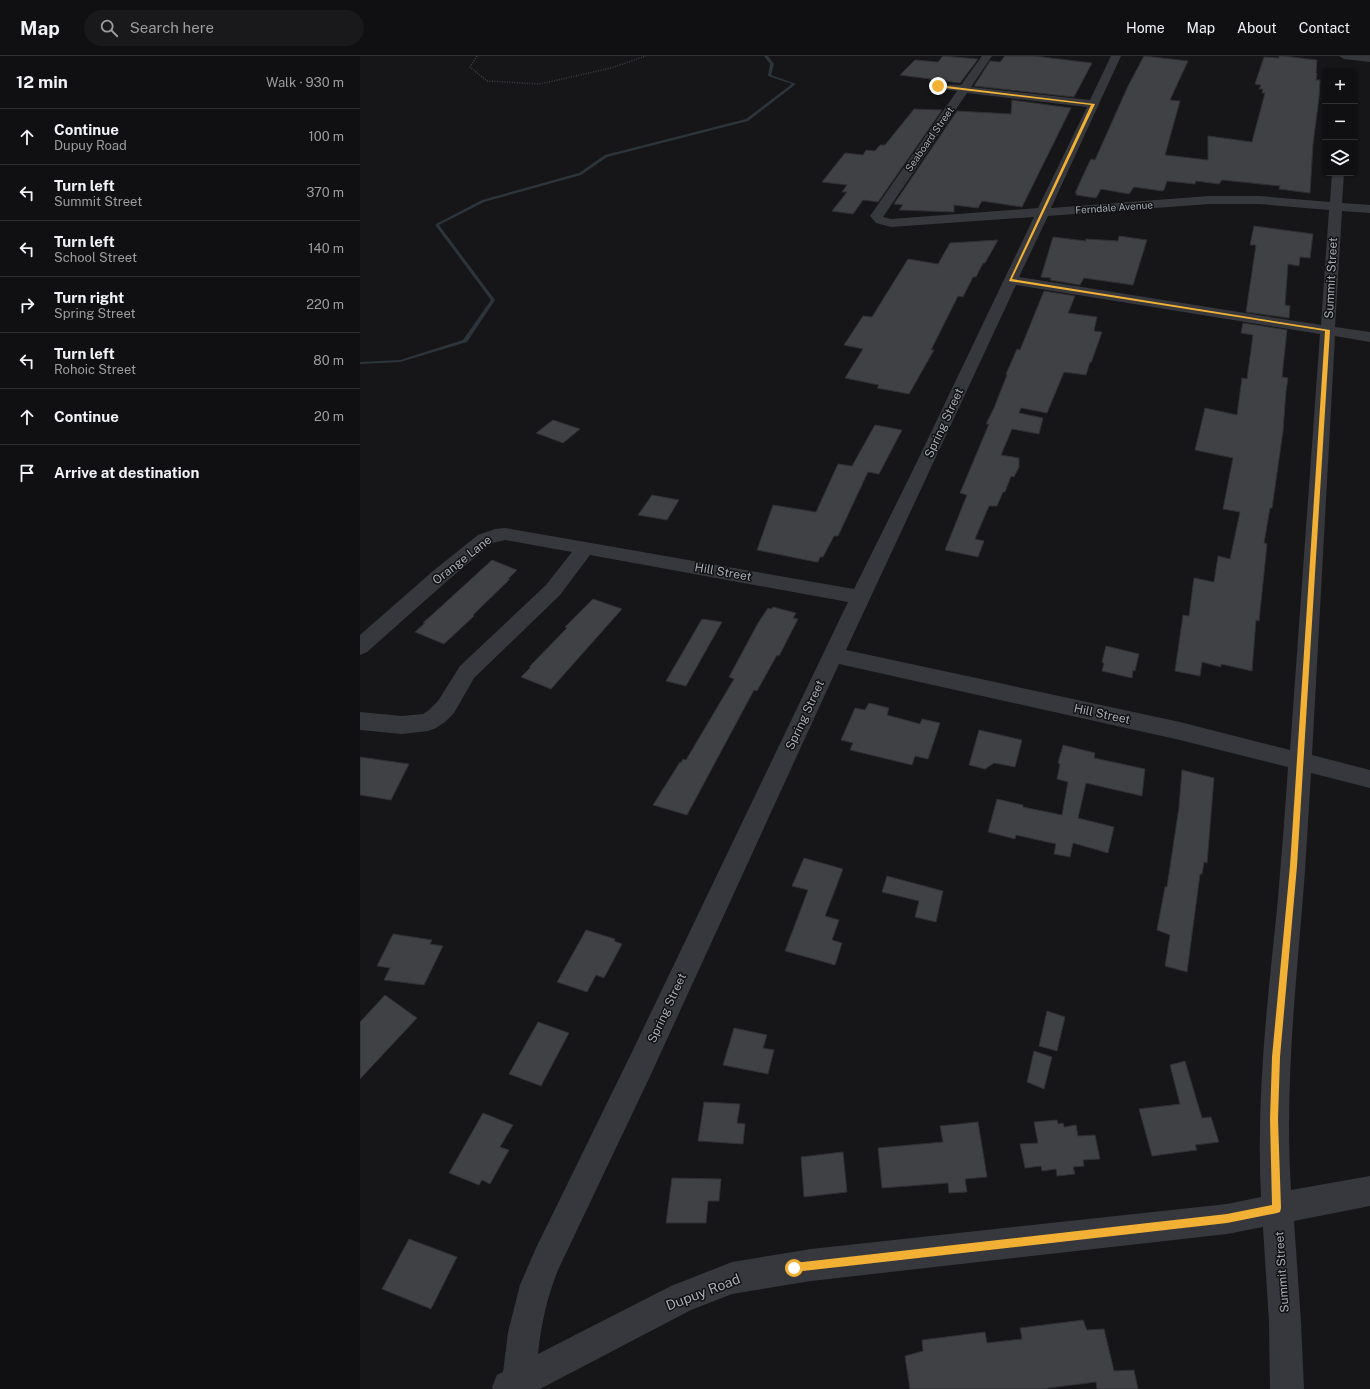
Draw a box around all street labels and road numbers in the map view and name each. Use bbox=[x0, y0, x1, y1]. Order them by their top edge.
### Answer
street label: Seaboard Street bbox=[902, 104, 956, 174]
street label: Ferndale Avenue bbox=[1075, 198, 1154, 216]
street label: Summit Street bbox=[1322, 237, 1340, 319]
street label: Spring Street bbox=[922, 386, 966, 460]
street label: Orange Lane bbox=[430, 533, 494, 587]
street label: Hill Street bbox=[694, 560, 753, 584]
street label: Spring Street bbox=[783, 678, 827, 752]
street label: Hill Street bbox=[1073, 701, 1132, 727]
street label: Spring Street bbox=[645, 971, 689, 1045]
street label: Summit Street bbox=[1272, 1231, 1292, 1313]
street label: Dupuy Road bbox=[664, 1270, 742, 1314]

